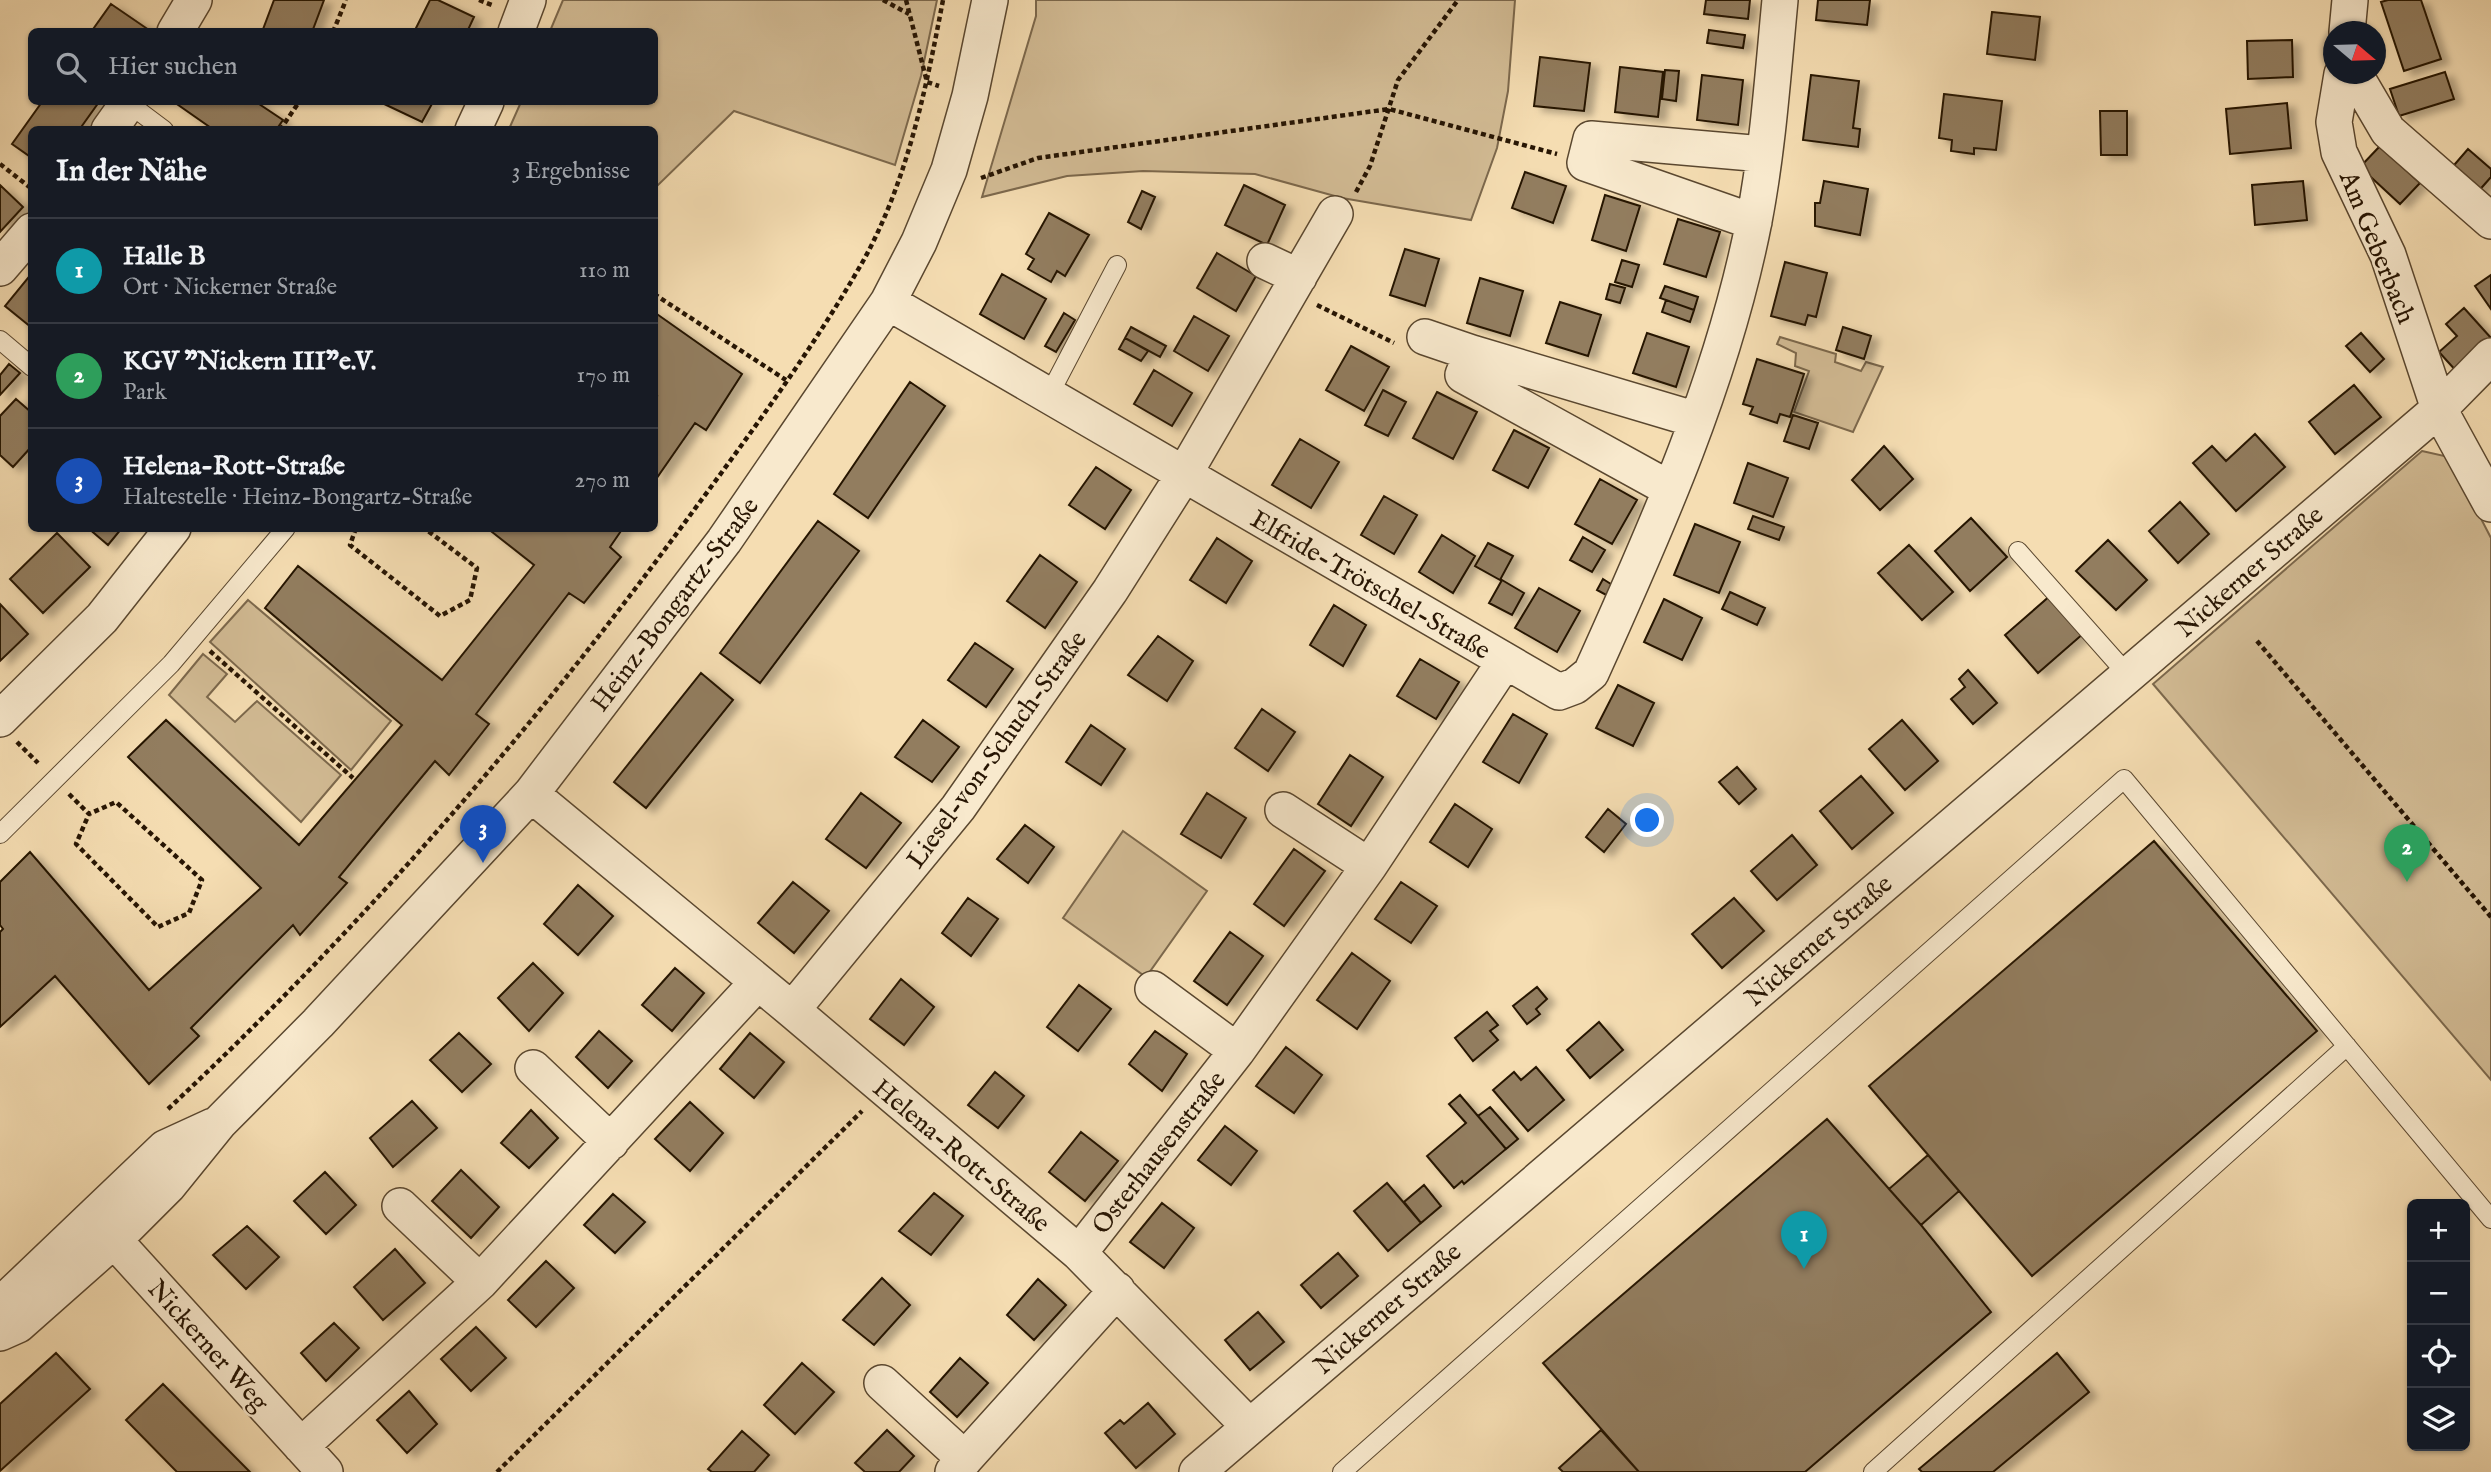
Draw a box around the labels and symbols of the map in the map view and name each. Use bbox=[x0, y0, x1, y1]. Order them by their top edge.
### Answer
north arrow bbox=[2323, 21, 2386, 84]
street label: Am Geberbach bbox=[2331, 166, 2422, 329]
street label: Heinz-Bongartz-Straße bbox=[584, 491, 767, 719]
street label: Nickerner Straße bbox=[2169, 499, 2331, 645]
street label: Elfride-Trötschel-Straße bbox=[1244, 503, 1496, 668]
street label: Liesel-von-Schuch-Straße bbox=[900, 625, 1095, 875]
your location bbox=[1630, 803, 1664, 837]
pin: 3 bbox=[460, 805, 506, 863]
pin: 2 bbox=[2384, 824, 2430, 882]
street label: Nickerner Straße bbox=[1738, 868, 1900, 1014]
street label: Osterhausenstraße bbox=[1085, 1064, 1233, 1241]
street label: Helena-Rott-Straße bbox=[865, 1072, 1057, 1240]
pin: 1 bbox=[1781, 1211, 1827, 1269]
street label: Nickerner Straße bbox=[1307, 1236, 1469, 1382]
street label: Nickerner Weg bbox=[140, 1273, 276, 1419]

